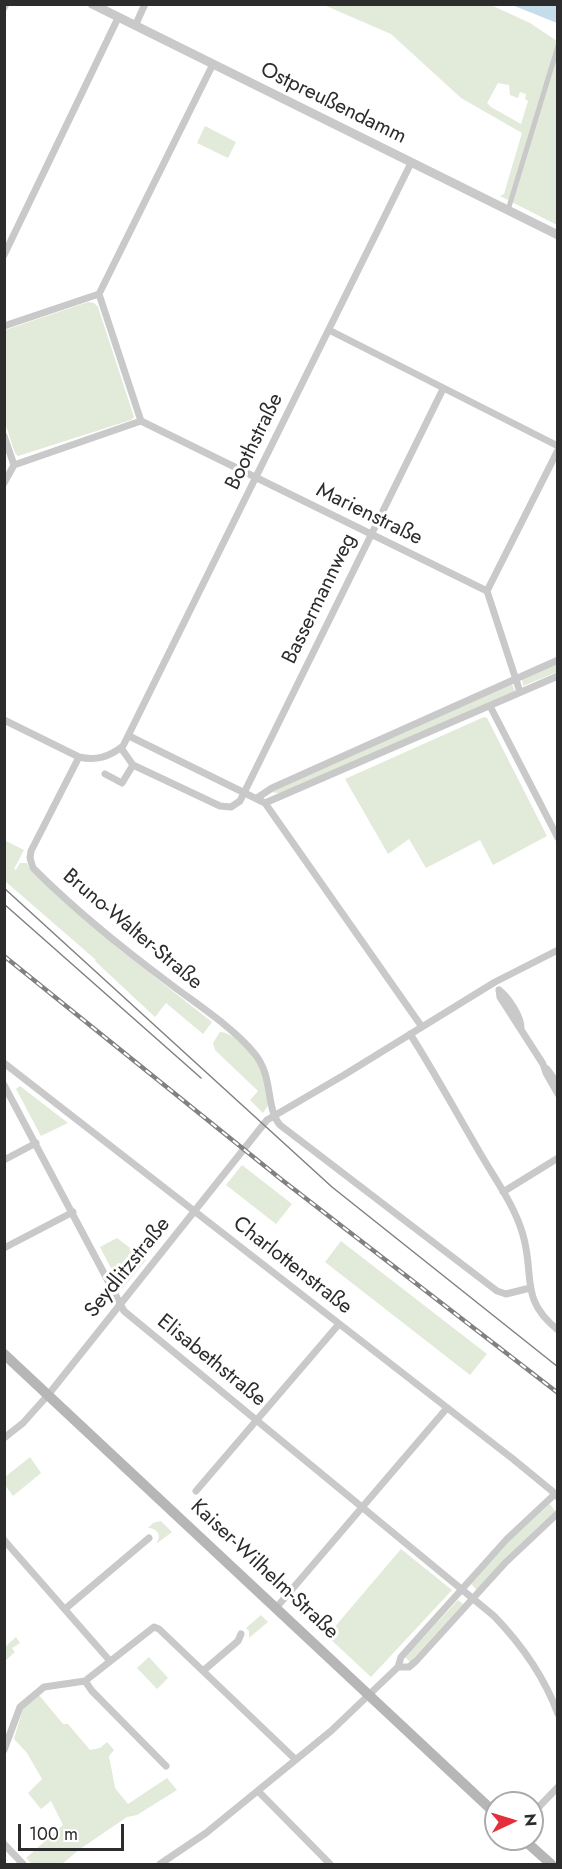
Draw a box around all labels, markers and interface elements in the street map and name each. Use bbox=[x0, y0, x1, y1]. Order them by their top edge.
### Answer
street label: Ostpreußendamm bbox=[256, 58, 410, 150]
street label: Boothstraße bbox=[221, 390, 289, 494]
street label: Marienstraße bbox=[312, 478, 426, 552]
street label: Bassermannweg bbox=[278, 530, 362, 668]
street label: Bruno-Walter-Straße bbox=[57, 864, 207, 996]
street label: Charlottenstraße bbox=[227, 1212, 357, 1320]
street label: Seydlitzstraße bbox=[80, 1213, 176, 1323]
street label: Elisabethstraße bbox=[151, 1309, 271, 1413]
street label: Kaiser-Wilhelm-Straße bbox=[185, 1495, 343, 1645]
north arrow bbox=[484, 1791, 544, 1851]
scale bar bbox=[21, 1812, 128, 1850]
text: N bbox=[519, 1813, 542, 1827]
text: 100 m bbox=[29, 1821, 78, 1847]

